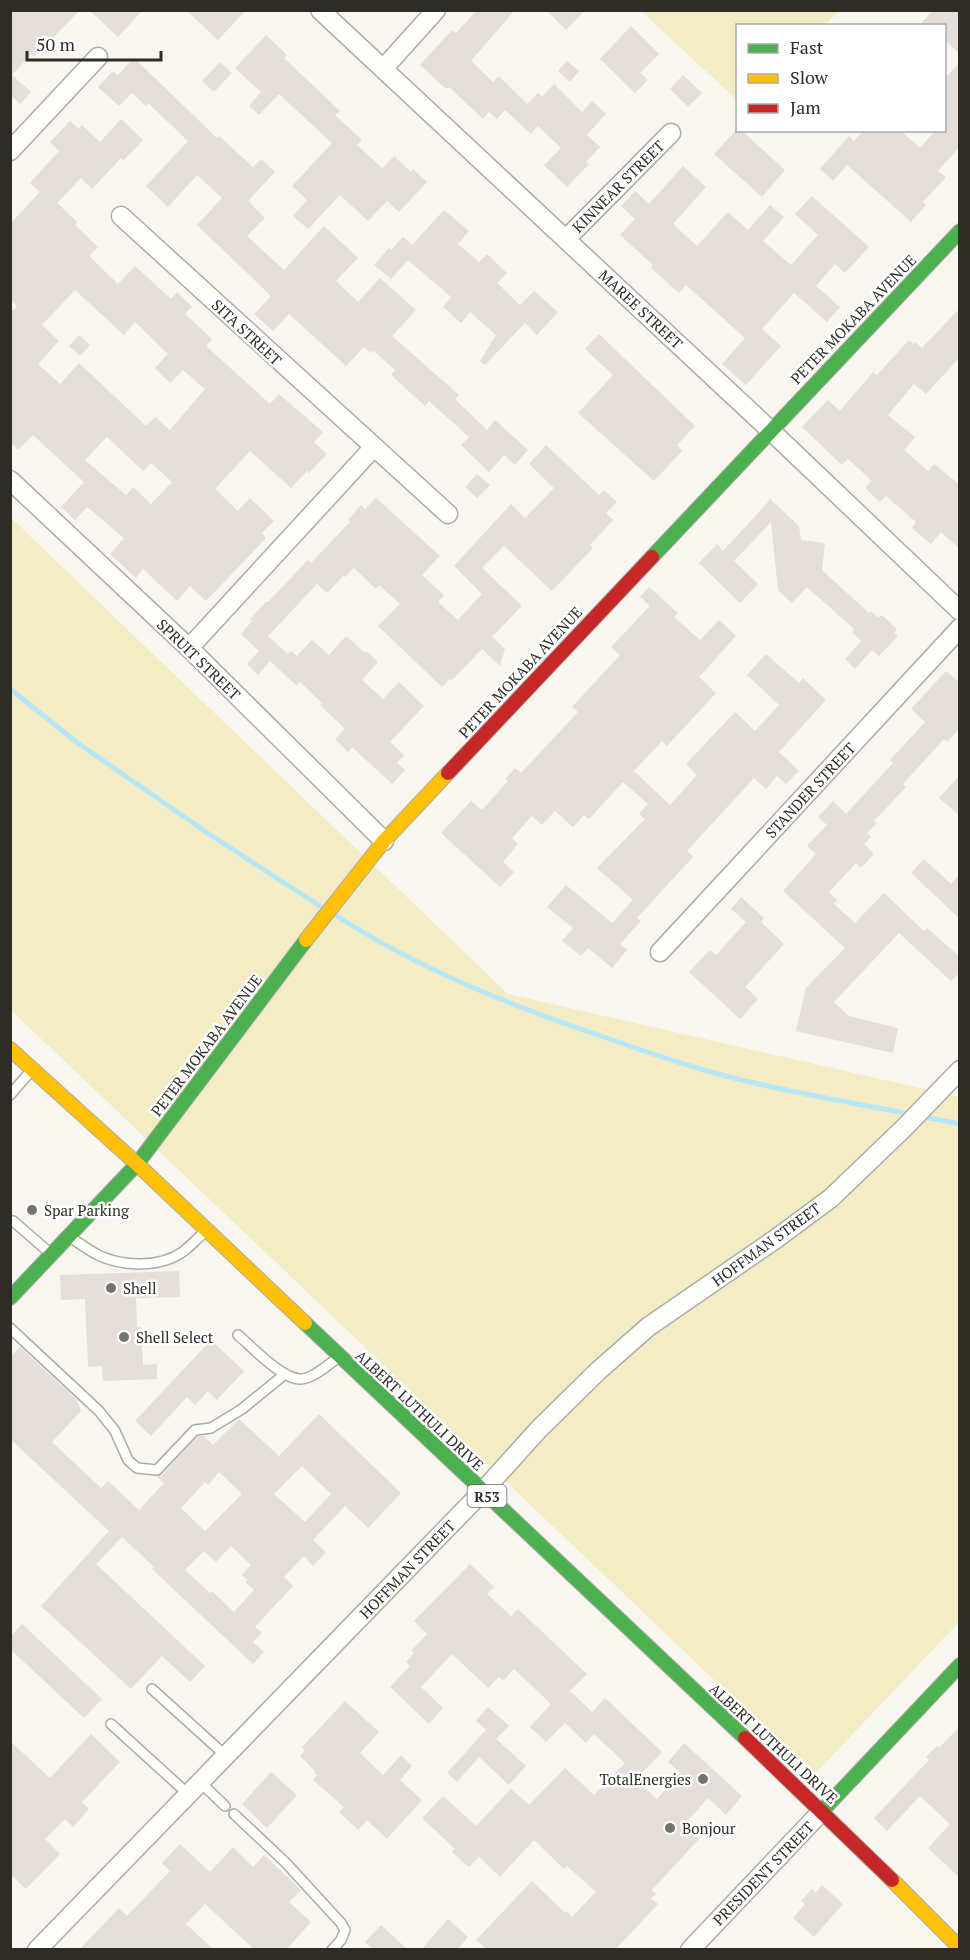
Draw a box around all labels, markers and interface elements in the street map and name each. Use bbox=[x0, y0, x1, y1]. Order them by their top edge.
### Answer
scale bar bbox=[27, 24, 160, 62]
legend bbox=[736, 24, 946, 132]
text: 50 m bbox=[36, 32, 76, 56]
text: Fast bbox=[790, 35, 824, 59]
text: Slow bbox=[790, 65, 829, 89]
text: Jam bbox=[790, 95, 821, 119]
street label: KINNEAR STREET bbox=[568, 136, 668, 236]
street label: PETER MOKABA AVENUE bbox=[786, 250, 920, 388]
street label: MAREE STREET bbox=[595, 265, 687, 353]
street label: SITA STREET bbox=[208, 294, 286, 370]
street label: PETER MOKABA AVENUE bbox=[454, 602, 586, 742]
street label: SPRUIT STREET bbox=[153, 614, 245, 704]
street label: STANDER STREET bbox=[761, 738, 859, 842]
street label: PETER MOKABA AVENUE bbox=[146, 970, 266, 1120]
street label: HOFFMAN STREET bbox=[708, 1198, 824, 1290]
place label: Spar Parking bbox=[44, 1200, 130, 1220]
marker: Spar Parking bbox=[25, 1203, 39, 1217]
place label: Shell bbox=[123, 1278, 156, 1298]
marker: Shell bbox=[104, 1281, 118, 1295]
place label: Shell Select bbox=[136, 1327, 214, 1347]
marker: Shell Select bbox=[117, 1330, 131, 1344]
street label: ALBERT LUTHULI DRIVE bbox=[352, 1345, 488, 1475]
road number: R53 bbox=[468, 1485, 506, 1507]
street label: HOFFMAN STREET bbox=[355, 1515, 459, 1623]
street label: ALBERT LUTHULI DRIVE bbox=[706, 1678, 842, 1808]
place label: TotalEnergies bbox=[599, 1769, 691, 1789]
marker: TotalEnergies bbox=[696, 1772, 710, 1786]
street label: PRESIDENT STREET bbox=[708, 1817, 818, 1929]
place label: Bonjour bbox=[682, 1818, 736, 1838]
marker: Bonjour bbox=[663, 1821, 677, 1835]

